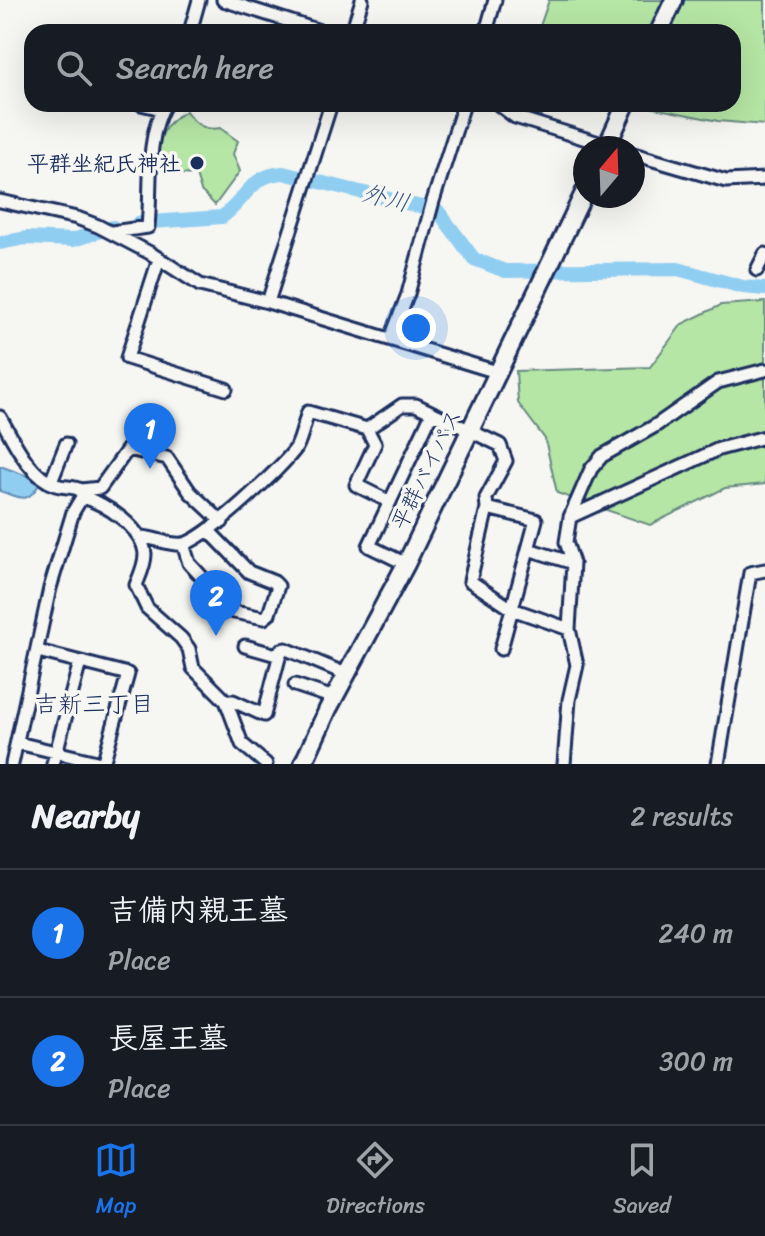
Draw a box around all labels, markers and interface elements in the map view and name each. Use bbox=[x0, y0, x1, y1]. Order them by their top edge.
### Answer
search box bbox=[24, 24, 741, 112]
text: Search here bbox=[116, 41, 274, 95]
icon: search bbox=[52, 46, 96, 90]
north arrow bbox=[573, 136, 645, 208]
place label: 平群坐紀氏神社 bbox=[27, 144, 181, 183]
marker: 平群坐紀氏神社 bbox=[188, 154, 206, 172]
water label: 外川 bbox=[358, 172, 414, 224]
your location bbox=[396, 308, 436, 348]
street label: 平群バイパス bbox=[380, 402, 473, 537]
pin: 1 bbox=[124, 403, 176, 469]
pin: 2 bbox=[190, 570, 242, 636]
district label: 吉新三丁目 bbox=[34, 683, 154, 725]
text: Nearby bbox=[32, 786, 140, 846]
text: 2 results bbox=[631, 793, 733, 839]
text: 吉備内親王墓 bbox=[108, 883, 288, 937]
text: 1 bbox=[52, 910, 64, 956]
text: 240 m bbox=[659, 910, 733, 956]
text: Place bbox=[108, 937, 171, 983]
text: 長屋王墓 bbox=[108, 1011, 228, 1065]
text: 2 bbox=[50, 1038, 66, 1084]
text: 300 m bbox=[659, 1038, 733, 1084]
text: Place bbox=[108, 1065, 171, 1111]
tab: Map bbox=[94, 1138, 138, 1225]
tab: Directions bbox=[326, 1138, 425, 1225]
tab: Saved bbox=[613, 1138, 671, 1225]

